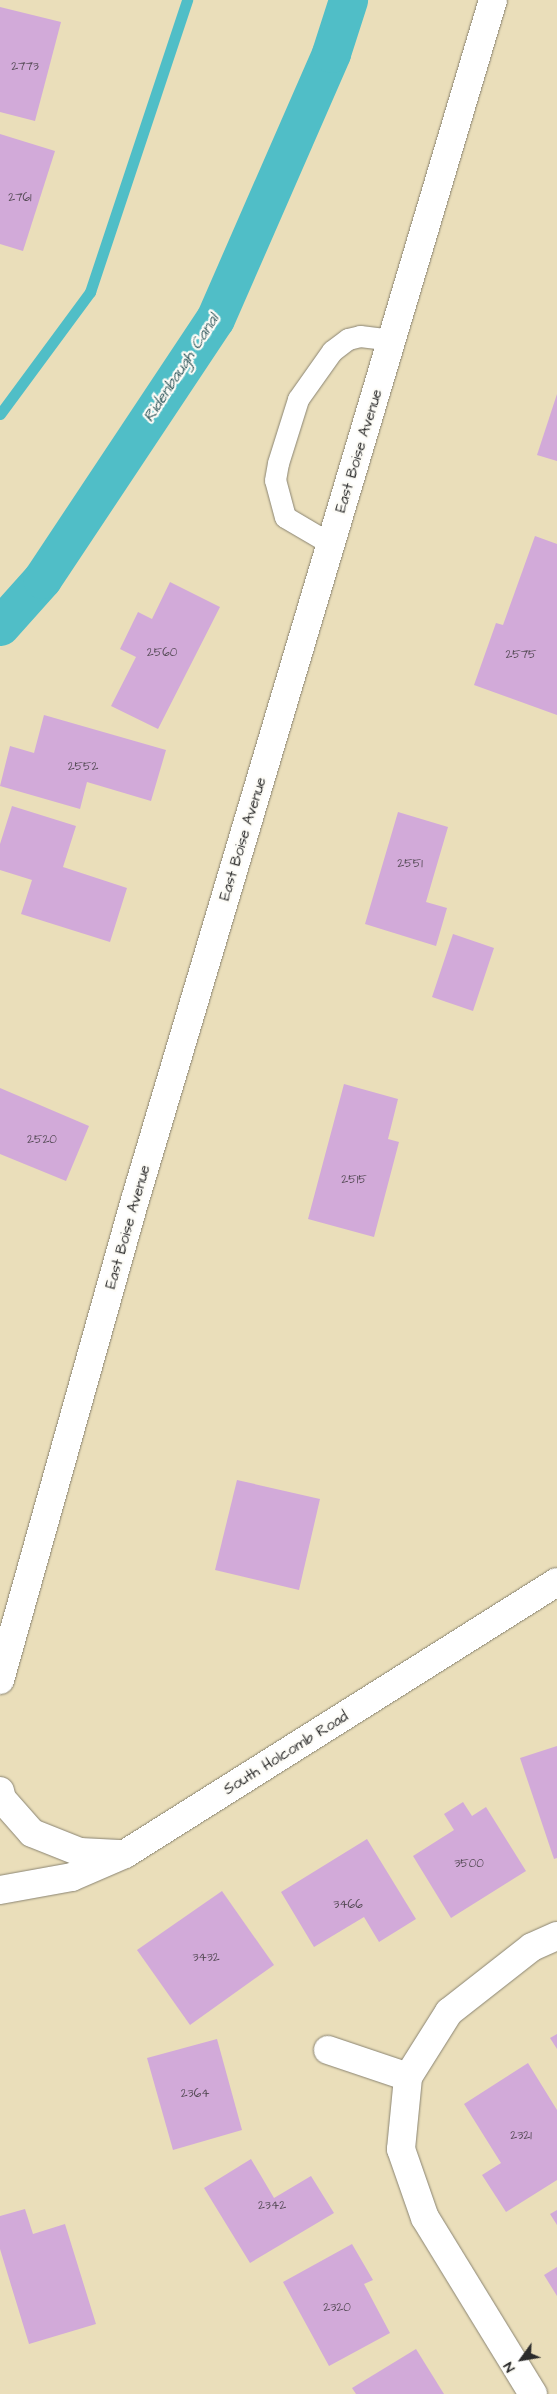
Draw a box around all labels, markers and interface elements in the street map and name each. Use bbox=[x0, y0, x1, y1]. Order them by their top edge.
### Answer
house number: 2773 bbox=[11, 60, 39, 74]
house number: 2761 bbox=[8, 191, 32, 205]
water label: Ridenbaugh Canal bbox=[139, 311, 223, 425]
street label: East Boise Avenue bbox=[332, 387, 386, 515]
house number: 2560 bbox=[147, 646, 177, 660]
house number: 2575 bbox=[505, 648, 537, 662]
house number: 2552 bbox=[68, 760, 98, 774]
street label: East Boise Avenue bbox=[216, 775, 270, 903]
house number: 2551 bbox=[397, 857, 423, 871]
house number: 2520 bbox=[27, 1133, 57, 1147]
street label: East Boise Avenue bbox=[102, 1163, 154, 1291]
house number: 2515 bbox=[341, 1173, 367, 1187]
street label: South Holcomb Road bbox=[220, 1707, 352, 1799]
house number: 3500 bbox=[454, 1857, 484, 1871]
house number: 3466 bbox=[333, 1898, 363, 1912]
house number: 3432 bbox=[192, 1951, 220, 1965]
house number: 2364 bbox=[181, 2087, 209, 2101]
house number: 2321 bbox=[510, 2129, 532, 2143]
house number: 2342 bbox=[258, 2199, 286, 2213]
house number: 2320 bbox=[323, 2301, 351, 2315]
north arrow bbox=[497, 2334, 547, 2384]
text: N bbox=[498, 2358, 520, 2376]

